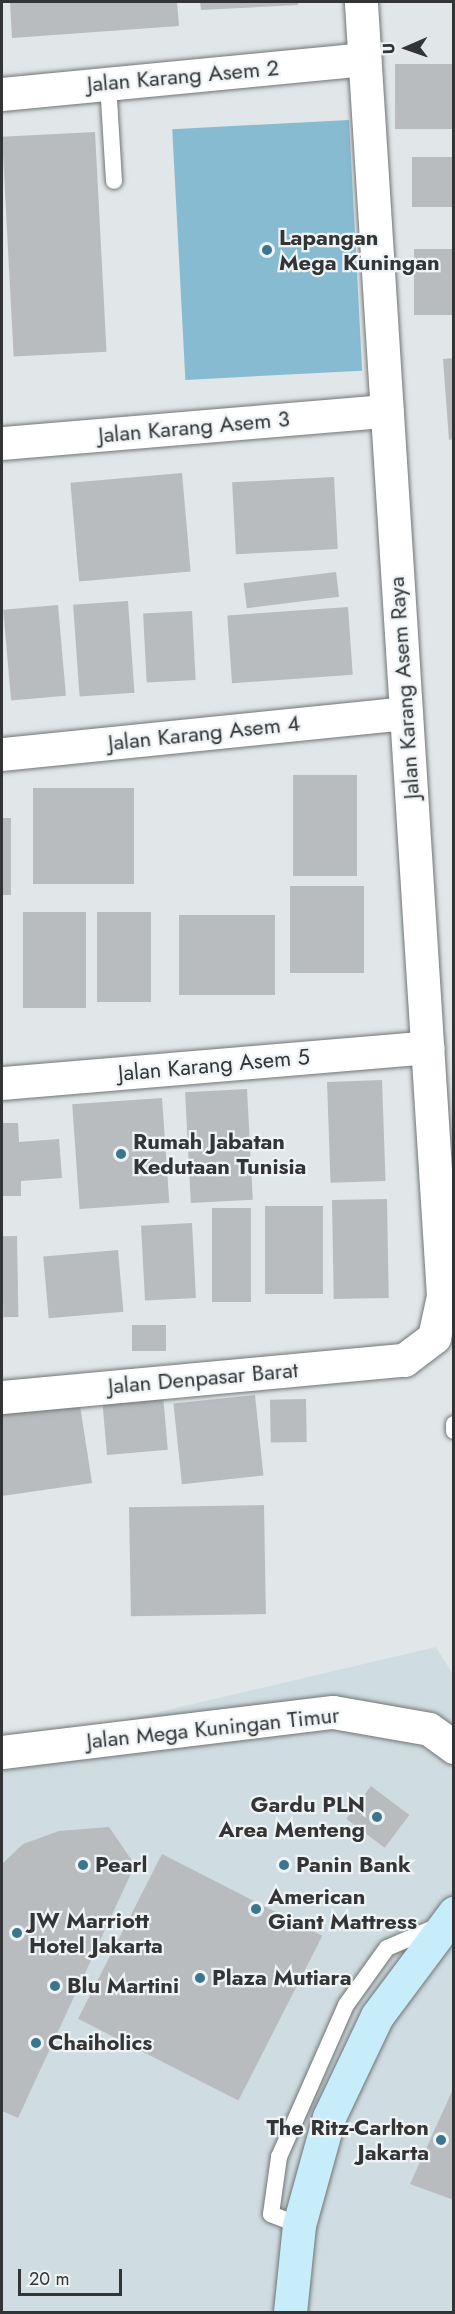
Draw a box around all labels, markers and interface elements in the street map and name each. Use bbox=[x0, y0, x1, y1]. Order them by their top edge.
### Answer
north arrow bbox=[377, 18, 437, 78]
text: U bbox=[377, 43, 400, 55]
street label: Jalan Karang Asem 2 bbox=[86, 54, 280, 98]
place label: Lapangan Mega Kuningan bbox=[279, 224, 440, 276]
marker: Lapangan Mega Kuningan bbox=[260, 243, 274, 257]
street label: Jalan Karang Asem 3 bbox=[97, 405, 291, 449]
street label: Jalan Karang Asem Raya bbox=[383, 576, 425, 800]
street label: Jalan Karang Asem 4 bbox=[107, 710, 301, 756]
street label: Jalan Karang Asem 5 bbox=[117, 1043, 311, 1087]
place label: Rumah Jabatan Kedutaan Tunisia bbox=[133, 1128, 306, 1180]
marker: Rumah Jabatan Kedutaan Tunisia bbox=[114, 1147, 128, 1161]
street label: Jalan Denpasar Barat bbox=[107, 1357, 299, 1399]
street label: Jalan Mega Kuningan Timur bbox=[85, 1702, 341, 1754]
place label: Gardu PLN Area Menteng bbox=[219, 1791, 365, 1843]
marker: Gardu PLN Area Menteng bbox=[370, 1810, 384, 1824]
place label: Pearl bbox=[95, 1852, 147, 1878]
place label: Panin Bank bbox=[296, 1852, 411, 1878]
marker: Pearl bbox=[76, 1858, 90, 1872]
marker: Panin Bank bbox=[277, 1858, 291, 1872]
place label: American Giant Mattress bbox=[268, 1883, 417, 1934]
marker: American Giant Mattress bbox=[249, 1902, 263, 1916]
place label: JW Marriott Hotel Jakarta bbox=[29, 1907, 163, 1958]
marker: JW Marriott Hotel Jakarta bbox=[10, 1926, 24, 1940]
place label: Plaza Mutiara bbox=[212, 1965, 352, 1991]
marker: Plaza Mutiara bbox=[193, 1971, 207, 1985]
place label: Blu Martini bbox=[67, 1973, 179, 1999]
marker: Blu Martini bbox=[48, 1979, 62, 1993]
place label: Chaiholics bbox=[48, 2030, 152, 2056]
marker: Chaiholics bbox=[29, 2036, 43, 2050]
place label: The Ritz-Carlton Jakarta bbox=[266, 2114, 429, 2166]
marker: The Ritz-Carlton Jakarta bbox=[434, 2133, 448, 2147]
scale bar bbox=[21, 2257, 124, 2295]
text: 20 m bbox=[29, 2266, 69, 2292]

